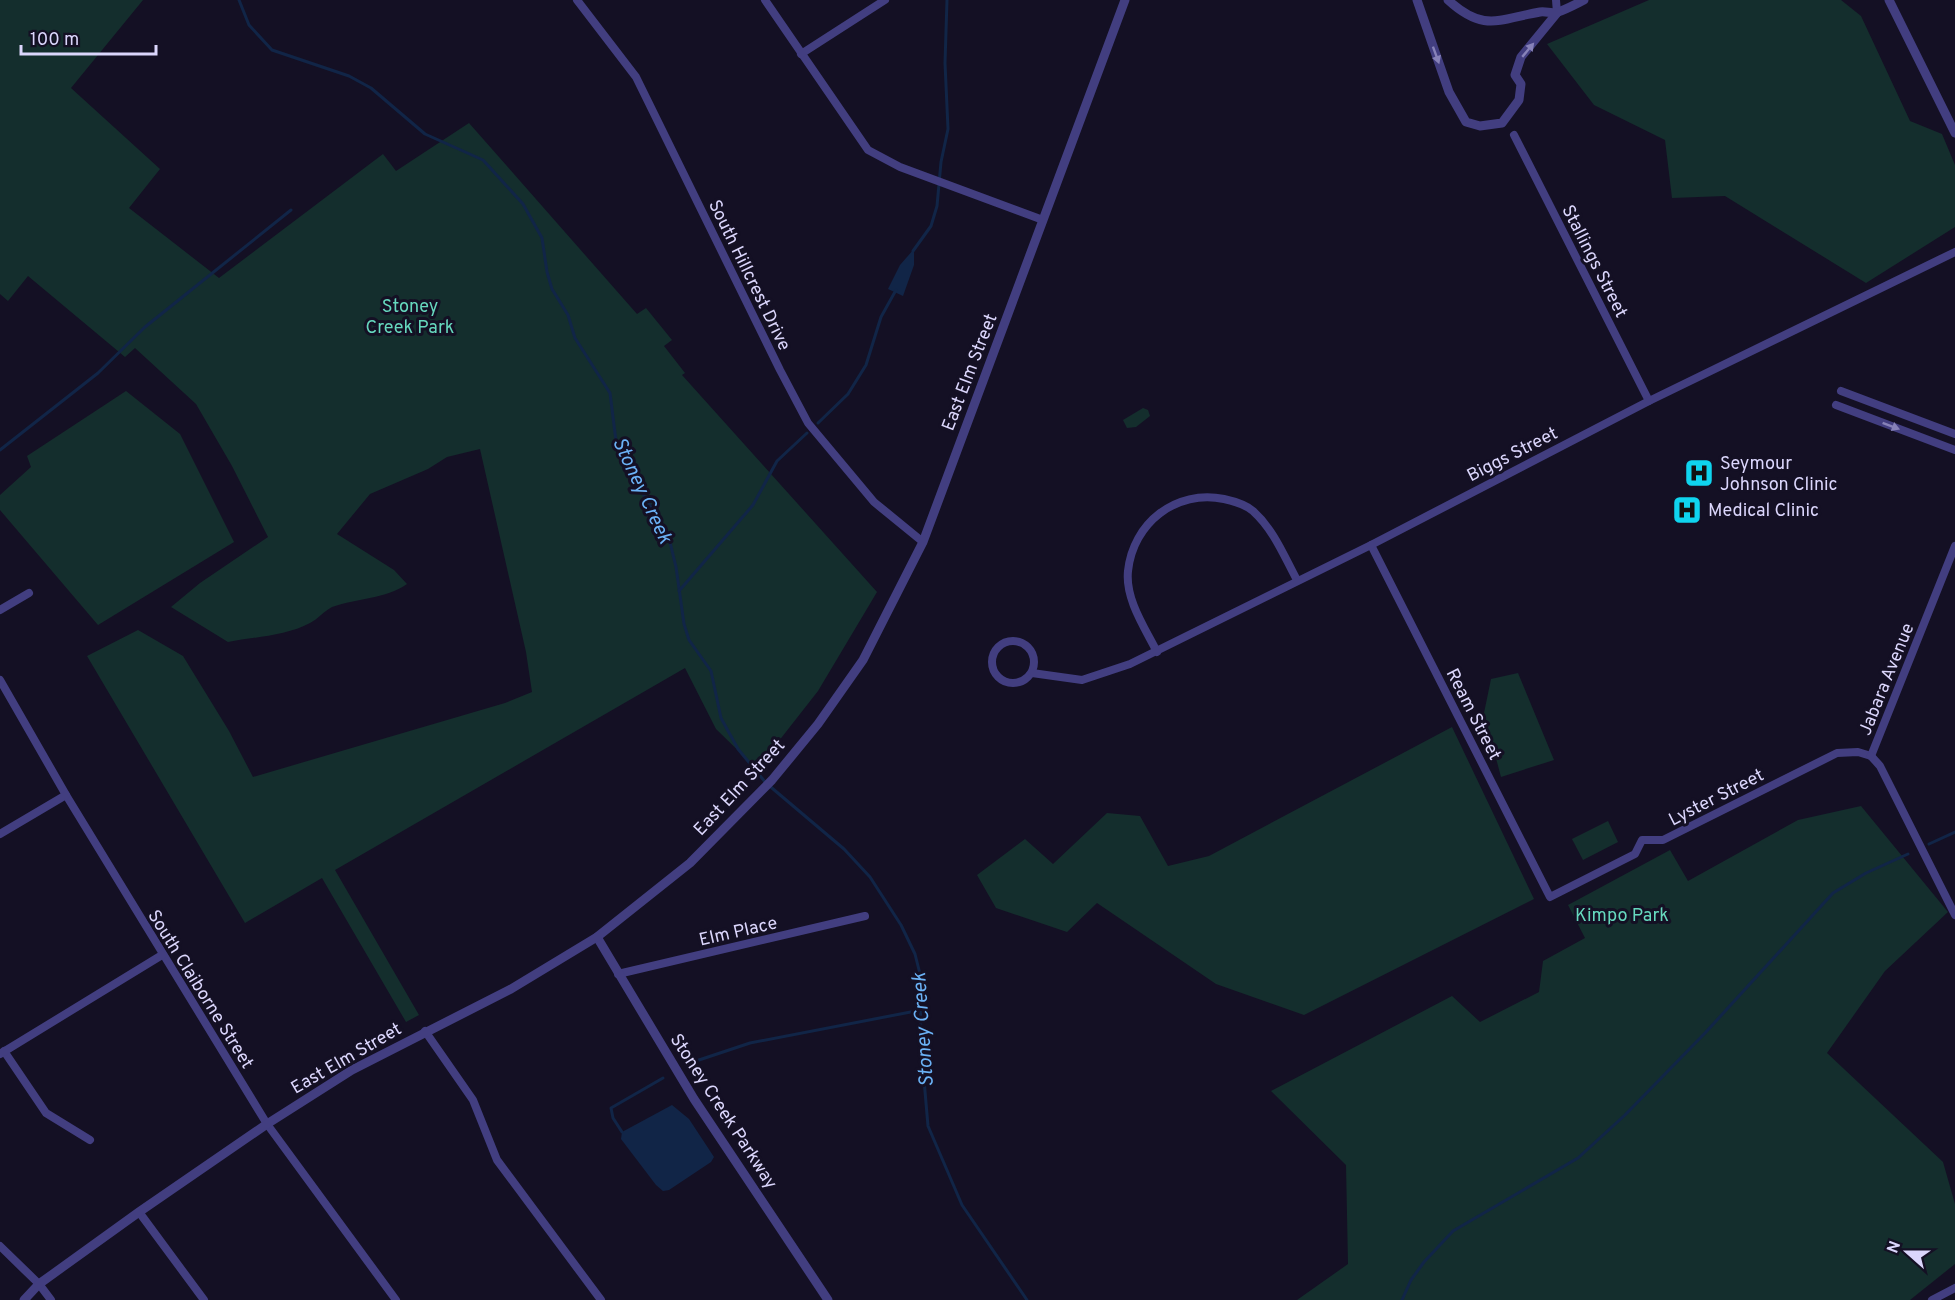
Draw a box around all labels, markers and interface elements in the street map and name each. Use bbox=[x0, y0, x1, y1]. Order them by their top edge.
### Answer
scale bar bbox=[21, 18, 156, 56]
text: 100 m bbox=[30, 29, 79, 52]
one-way arrow bbox=[1521, 43, 1534, 58]
one-way arrow bbox=[1431, 46, 1441, 64]
street label: South Hillcrest Drive bbox=[702, 196, 795, 355]
street label: Stallings Street bbox=[1555, 201, 1632, 322]
park label: Stoney Creek Park bbox=[366, 296, 454, 340]
street label: East Elm Street bbox=[937, 311, 1003, 435]
one-way arrow bbox=[1882, 421, 1900, 431]
street label: Biggs Street bbox=[1463, 423, 1562, 488]
water label: Stoney Creek bbox=[605, 433, 678, 549]
place label: Seymour Johnson Clinic bbox=[1720, 453, 1838, 497]
hospital icon: Seymour Johnson Clinic bbox=[1683, 457, 1715, 489]
hospital icon: Medical Clinic bbox=[1671, 494, 1703, 526]
place label: Medical Clinic bbox=[1708, 500, 1819, 523]
street label: Jabara Avenue bbox=[1854, 620, 1920, 739]
street label: Ream Street bbox=[1440, 665, 1506, 764]
street label: East Elm Street bbox=[689, 735, 791, 841]
street label: Lyster Street bbox=[1665, 764, 1768, 832]
park label: Kimpo Park bbox=[1575, 905, 1669, 928]
street label: South Claiborne Street bbox=[141, 906, 258, 1073]
street label: Elm Place bbox=[697, 912, 780, 953]
water label: Stoney Creek bbox=[907, 971, 941, 1088]
street label: East Elm Street bbox=[287, 1018, 406, 1100]
street label: Stoney Creek Parkway bbox=[664, 1030, 782, 1194]
north arrow bbox=[1877, 1222, 1937, 1282]
text: N bbox=[1883, 1238, 1906, 1256]

